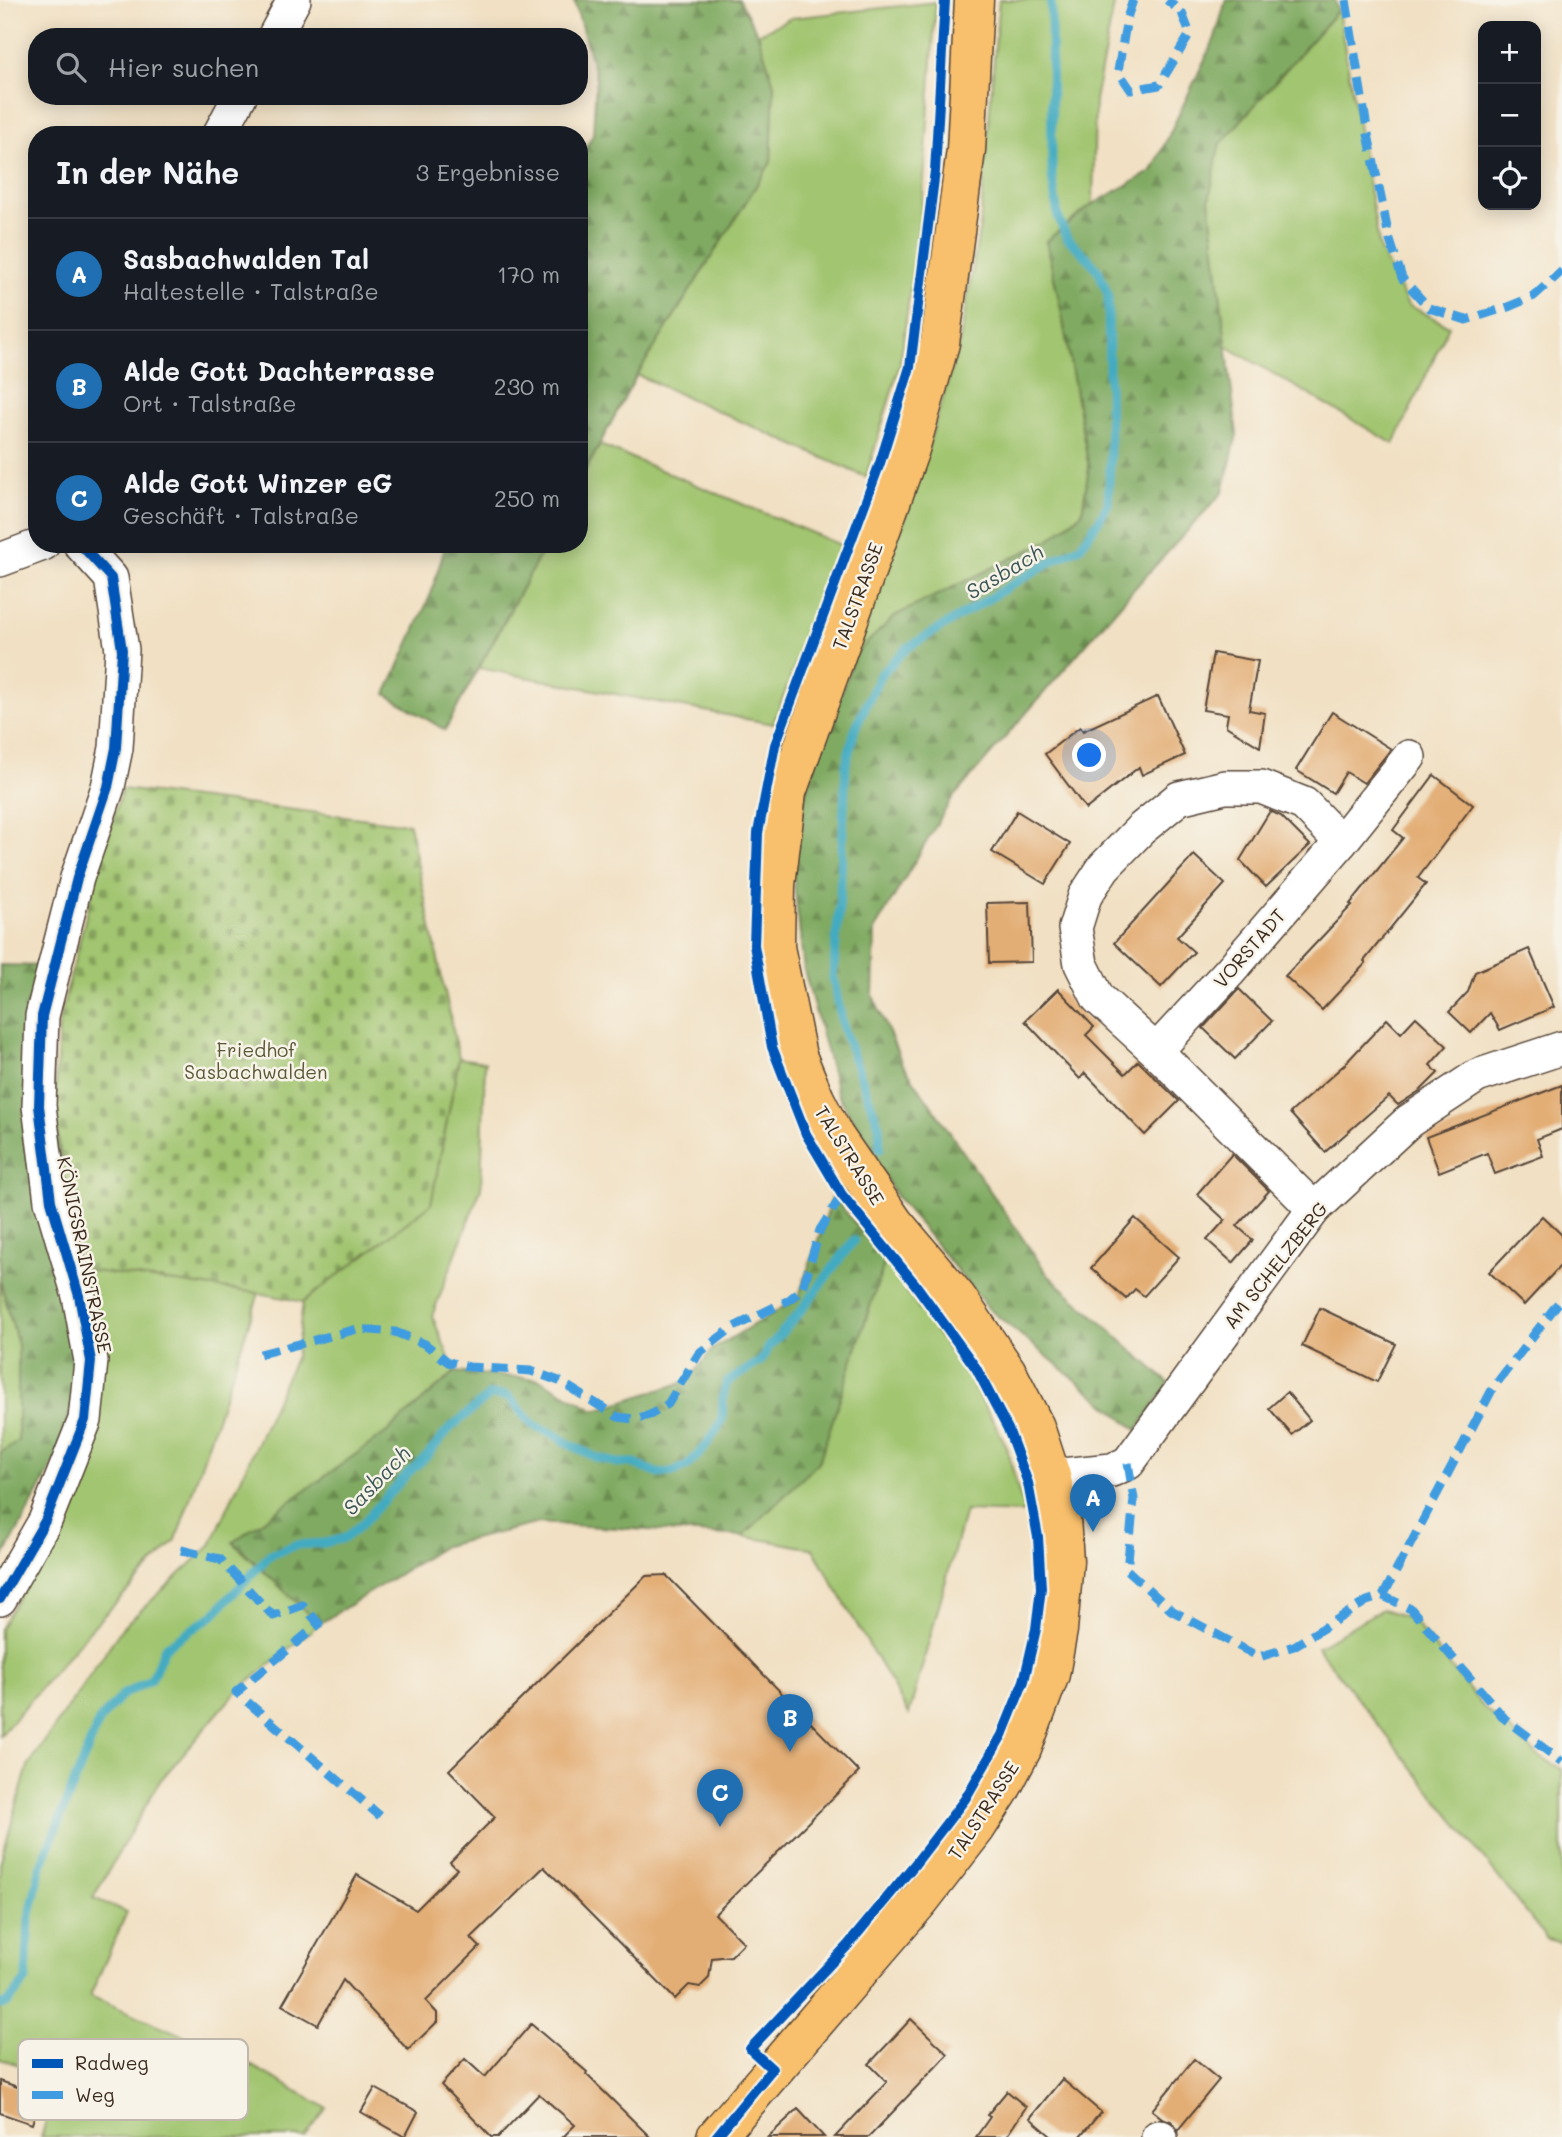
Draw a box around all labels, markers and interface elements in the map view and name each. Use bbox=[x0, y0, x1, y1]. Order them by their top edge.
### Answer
map controls bbox=[1478, 21, 1541, 210]
button: + bbox=[1478, 21, 1541, 84]
search box bbox=[28, 28, 588, 105]
icon: search bbox=[52, 48, 90, 86]
text: Hier suchen bbox=[108, 50, 259, 84]
button: − bbox=[1478, 84, 1541, 147]
button: locate bbox=[1478, 147, 1541, 210]
text: In der Nähe bbox=[56, 152, 239, 192]
text: 3 Ergebnisse bbox=[416, 157, 560, 187]
text: Sasbachwalden Tal bbox=[123, 242, 369, 276]
text: A bbox=[71, 259, 87, 289]
text: 170 m bbox=[497, 259, 560, 289]
text: Haltestelle · Talstraße bbox=[123, 276, 379, 306]
text: Alde Gott Dachterrasse bbox=[123, 354, 435, 388]
text: B bbox=[71, 371, 87, 401]
text: 230 m bbox=[494, 371, 560, 401]
text: Ort · Talstraße bbox=[123, 388, 297, 418]
text: Alde Gott Winzer eG bbox=[123, 466, 392, 500]
text: C bbox=[70, 483, 88, 513]
text: 250 m bbox=[494, 483, 560, 513]
text: Geschäft · Talstraße bbox=[123, 500, 359, 530]
water label: Sasbach bbox=[960, 537, 1048, 605]
street label: TALSTRASSE bbox=[826, 539, 888, 653]
your location bbox=[1072, 738, 1106, 772]
street label: VORSTADT bbox=[1208, 903, 1290, 993]
park label: Friedhof Sasbachwalden bbox=[184, 1037, 328, 1084]
street label: TALSTRASSE bbox=[810, 1101, 890, 1209]
street label: KÖNIGSRAINSTRASSE bbox=[52, 1154, 118, 1356]
street label: AM SCHELZBERG bbox=[1217, 1196, 1333, 1334]
water label: Sasbach bbox=[337, 1440, 416, 1520]
pin: A bbox=[1070, 1474, 1116, 1532]
pin: B bbox=[767, 1694, 813, 1752]
street label: TALSTRASSE bbox=[942, 1756, 1024, 1864]
pin: C bbox=[697, 1769, 743, 1827]
legend bbox=[18, 2039, 248, 2120]
text: Radweg bbox=[75, 2050, 149, 2075]
text: Weg bbox=[75, 2082, 114, 2107]

